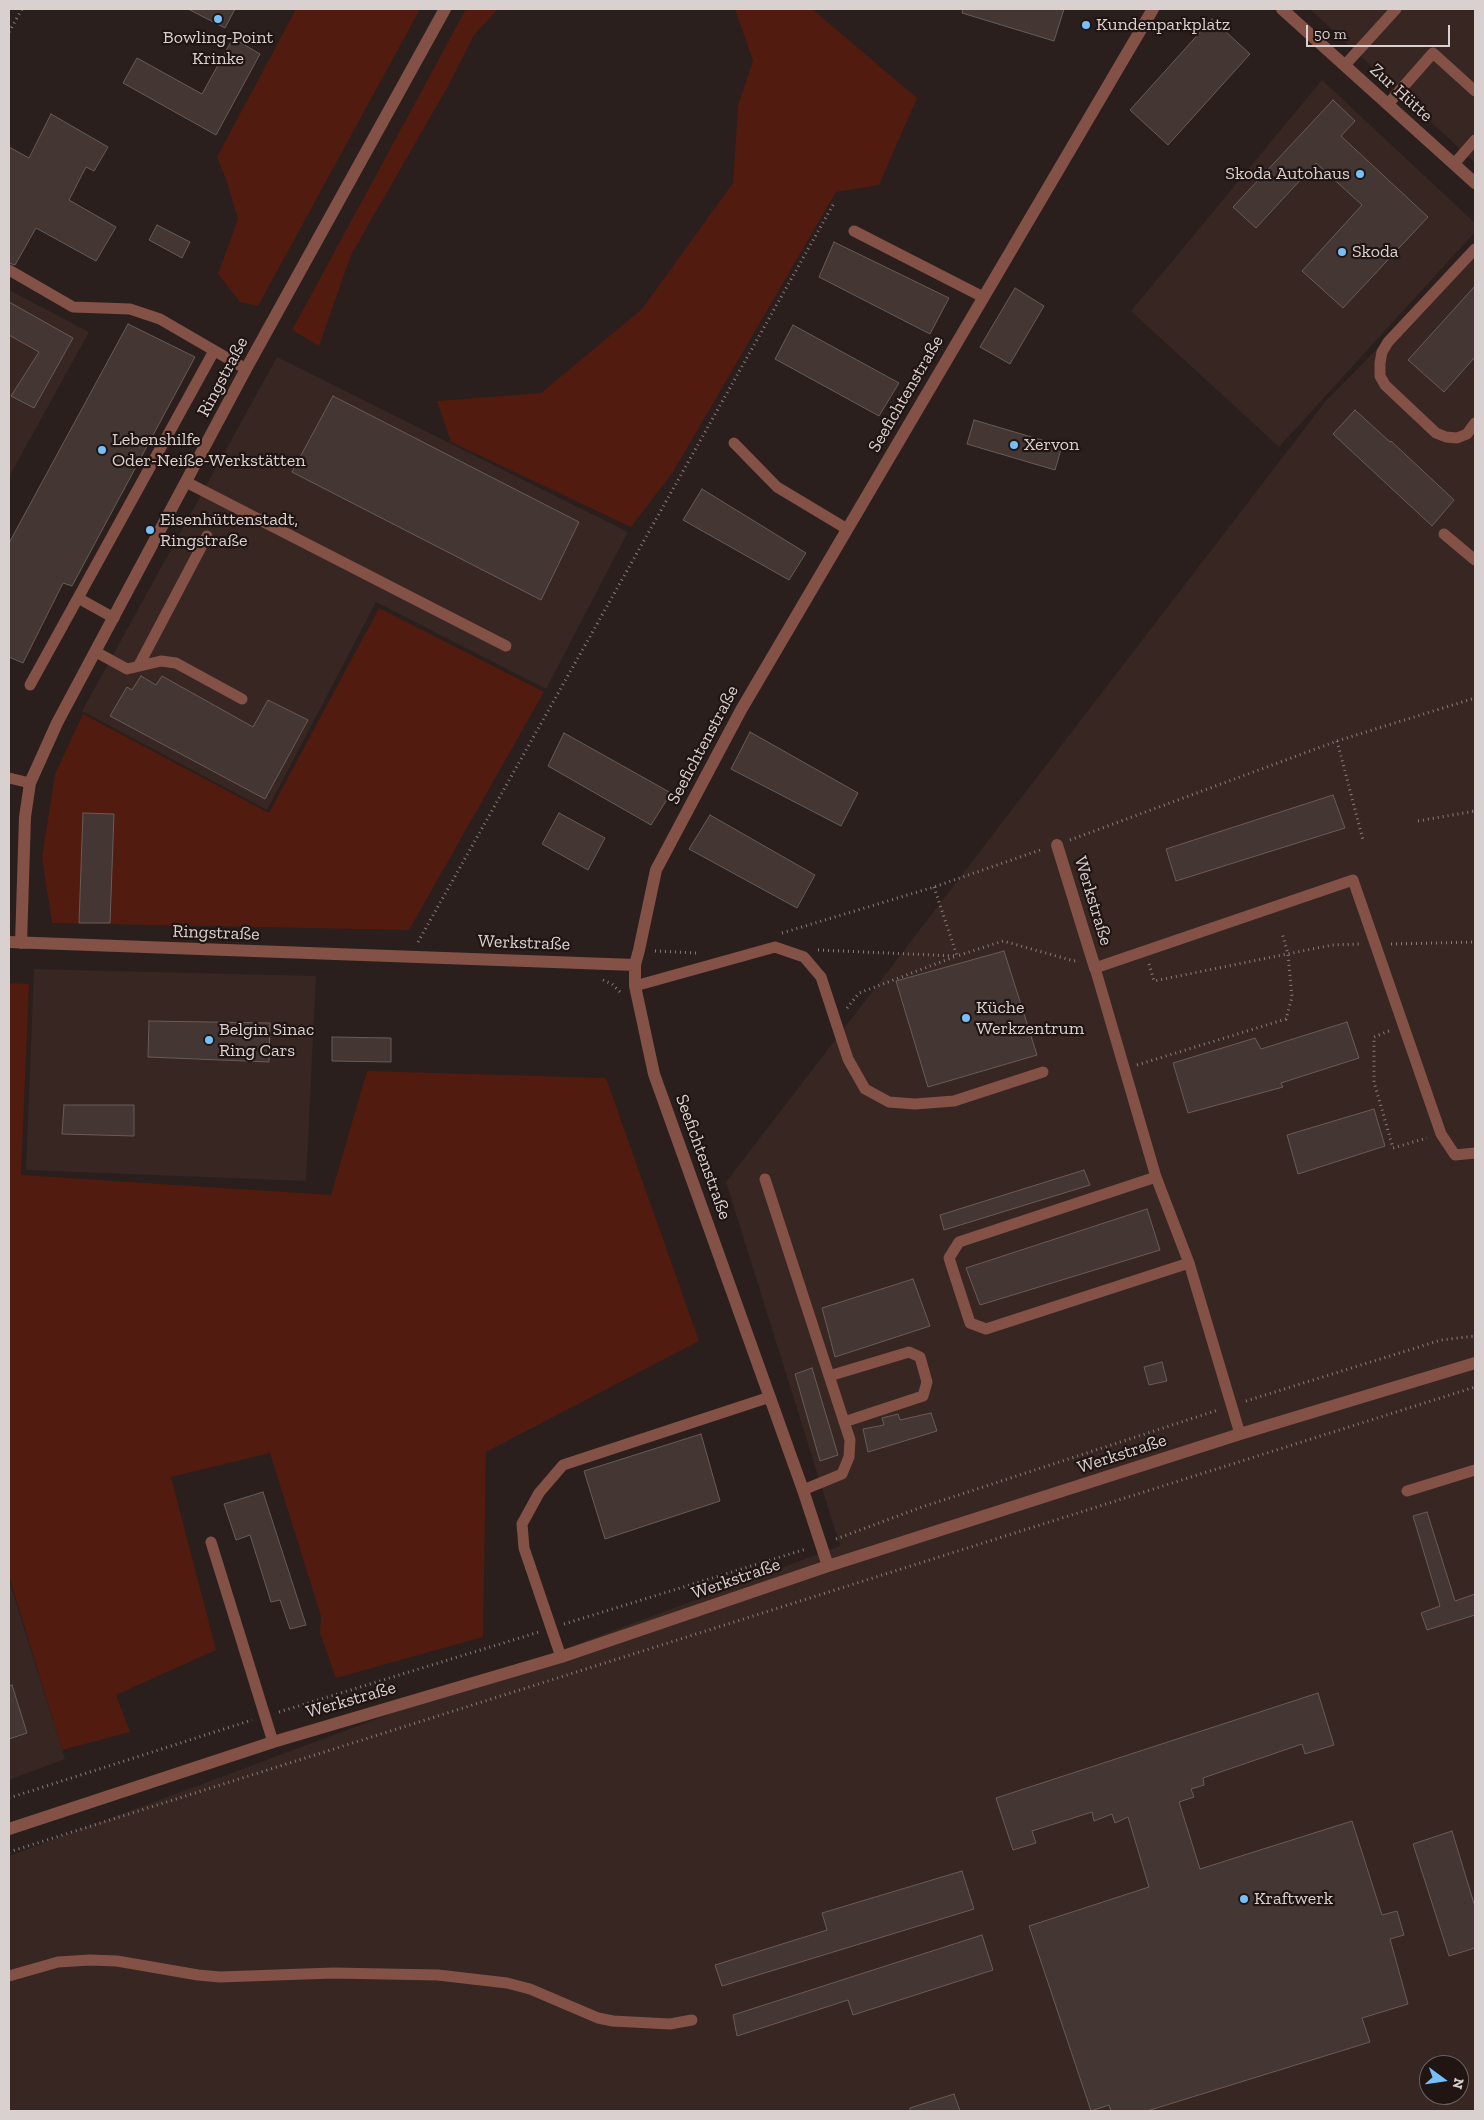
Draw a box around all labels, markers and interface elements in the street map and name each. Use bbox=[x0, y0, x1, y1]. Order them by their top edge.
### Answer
marker: Bowling-Point Krinke bbox=[212, 13, 224, 25]
place label: Kundenparkplatz bbox=[1096, 14, 1230, 36]
scale bar bbox=[1309, 15, 1453, 47]
marker: Kundenparkplatz bbox=[1080, 19, 1092, 31]
text: 50 m bbox=[1314, 25, 1347, 43]
place label: Bowling-Point Krinke bbox=[163, 27, 273, 70]
street label: Zur Hütte bbox=[1365, 59, 1437, 127]
place label: Skoda Autohaus bbox=[1225, 163, 1350, 185]
marker: Skoda Autohaus bbox=[1354, 168, 1366, 180]
place label: Skoda bbox=[1352, 241, 1398, 263]
marker: Skoda bbox=[1336, 246, 1348, 258]
street label: Seefichtenstraße bbox=[864, 332, 948, 456]
street label: Ringstraße bbox=[193, 333, 253, 421]
place label: Lebenshilfe Oder-Neiße-Werkstätten bbox=[112, 429, 305, 472]
place label: Xervon bbox=[1024, 434, 1079, 456]
marker: Xervon bbox=[1008, 439, 1020, 451]
marker: Lebenshilfe Oder-Neiße-Werkstätten bbox=[96, 444, 108, 456]
place label: Eisenhüttenstadt, Ringstraße bbox=[160, 509, 298, 552]
marker: Eisenhüttenstadt, Ringstraße bbox=[144, 524, 156, 536]
street label: Seefichtenstraße bbox=[663, 682, 743, 808]
street label: Werkstraße bbox=[1069, 854, 1117, 948]
street label: Ringstraße bbox=[172, 921, 260, 945]
street label: Werkstraße bbox=[478, 931, 570, 955]
place label: Küche Werkzentrum bbox=[976, 997, 1084, 1040]
marker: Küche Werkzentrum bbox=[960, 1012, 972, 1024]
place label: Belgin Sinac Ring Cars bbox=[219, 1019, 314, 1062]
marker: Belgin Sinac Ring Cars bbox=[203, 1034, 215, 1046]
street label: Seefichtenstraße bbox=[670, 1091, 736, 1223]
street label: Werkstraße bbox=[1075, 1429, 1169, 1479]
street label: Werkstraße bbox=[689, 1554, 783, 1604]
street label: Werkstraße bbox=[304, 1677, 398, 1723]
place label: Kraftwerk bbox=[1254, 1888, 1333, 1910]
marker: Kraftwerk bbox=[1238, 1893, 1250, 1905]
north arrow bbox=[1419, 2055, 1469, 2105]
text: N bbox=[1449, 2076, 1468, 2091]

